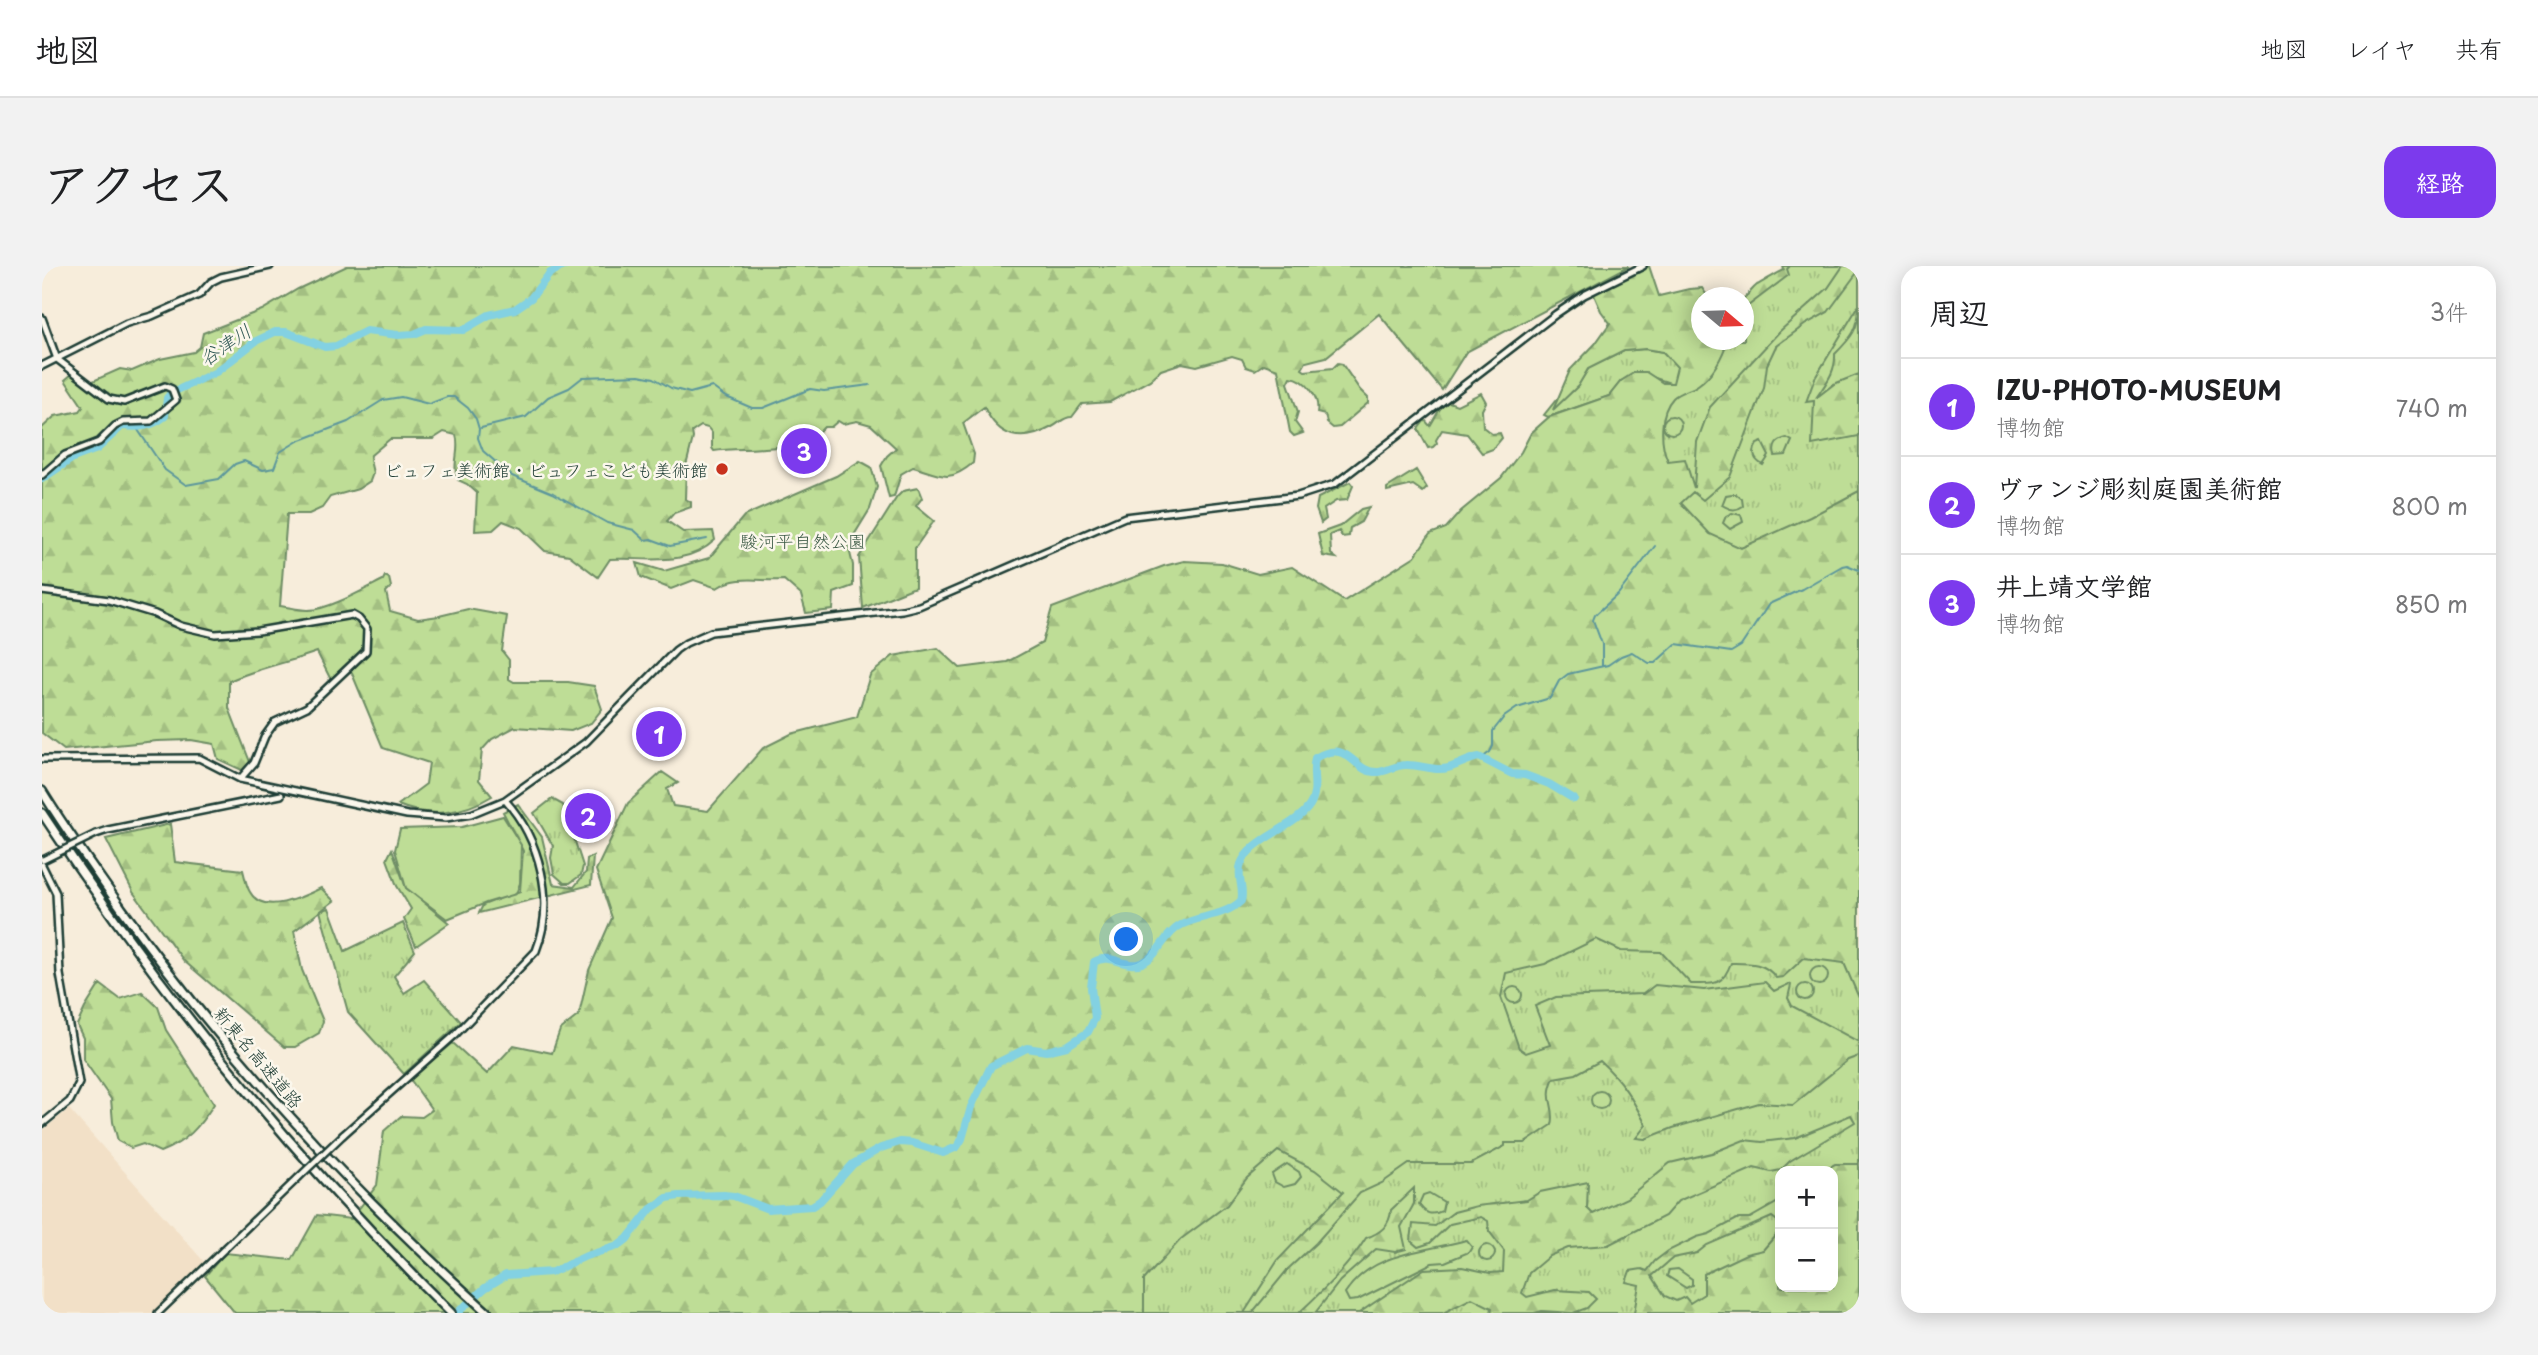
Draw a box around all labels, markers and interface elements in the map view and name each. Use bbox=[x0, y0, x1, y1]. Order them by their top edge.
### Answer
text: 地図 bbox=[35, 23, 101, 73]
text: 地図 bbox=[2260, 30, 2308, 66]
text: レイヤ bbox=[2346, 30, 2417, 66]
text: 共有 bbox=[2455, 30, 2503, 66]
text: アクセス bbox=[42, 145, 235, 219]
button: 経路 bbox=[2384, 146, 2496, 218]
north arrow bbox=[1691, 287, 1754, 350]
text: 周辺 bbox=[1929, 289, 1989, 334]
text: 3件 bbox=[2430, 294, 2468, 329]
water label: 谷津川 bbox=[194, 316, 256, 372]
text: IZU-PHOTO-MUSEUM bbox=[1996, 370, 2281, 409]
text: 1 bbox=[1947, 390, 1958, 425]
text: 740 m bbox=[2396, 390, 2468, 425]
text: 博物館 bbox=[1996, 409, 2065, 444]
pin: 3 bbox=[781, 425, 827, 477]
place label: ビュフェ美術館・ビュフェこども美術館 bbox=[384, 456, 708, 483]
marker: ビュフェ美術館・ビュフェこども美術館 bbox=[714, 461, 730, 477]
text: ヴァンジ彫刻庭園美術館 bbox=[1996, 468, 2282, 507]
text: 2 bbox=[1944, 488, 1960, 523]
text: 800 m bbox=[2391, 488, 2468, 523]
text: 博物館 bbox=[1996, 507, 2065, 542]
park label: 駿河平自然公園 bbox=[740, 527, 866, 554]
text: 井上靖文学館 bbox=[1996, 566, 2152, 605]
text: 3 bbox=[1944, 586, 1960, 621]
text: 850 m bbox=[2395, 586, 2468, 621]
text: 博物館 bbox=[1996, 605, 2065, 640]
pin: 1 bbox=[636, 708, 682, 760]
pin: 2 bbox=[565, 790, 611, 842]
your location bbox=[1109, 922, 1143, 956]
street label: 新東名高速道路 bbox=[208, 1000, 310, 1114]
map controls bbox=[1775, 1166, 1838, 1292]
button: + bbox=[1775, 1166, 1838, 1229]
button: − bbox=[1775, 1229, 1838, 1292]

